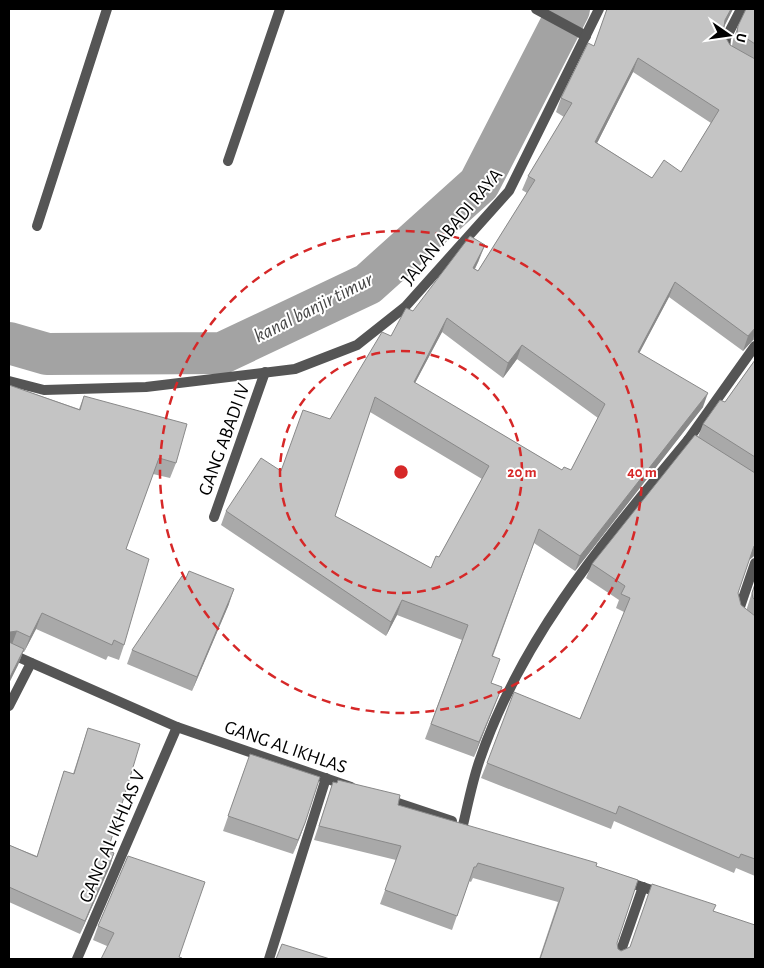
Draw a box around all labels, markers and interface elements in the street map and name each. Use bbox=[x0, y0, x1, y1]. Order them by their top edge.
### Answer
north arrow bbox=[704, 10, 754, 60]
text: U bbox=[733, 32, 749, 44]
street label: JALAN ABADI RAYA bbox=[398, 165, 506, 289]
water label: kanal banjir timur bbox=[251, 269, 377, 346]
street label: GANG ABADI IV bbox=[195, 381, 254, 498]
centre of rings bbox=[392, 463, 410, 481]
text: 20 m bbox=[507, 465, 537, 480]
text: 40 m bbox=[627, 465, 657, 480]
street label: GANG AL IKHLAS bbox=[222, 718, 349, 777]
street label: GANG AL IKHLAS V bbox=[76, 767, 149, 906]

